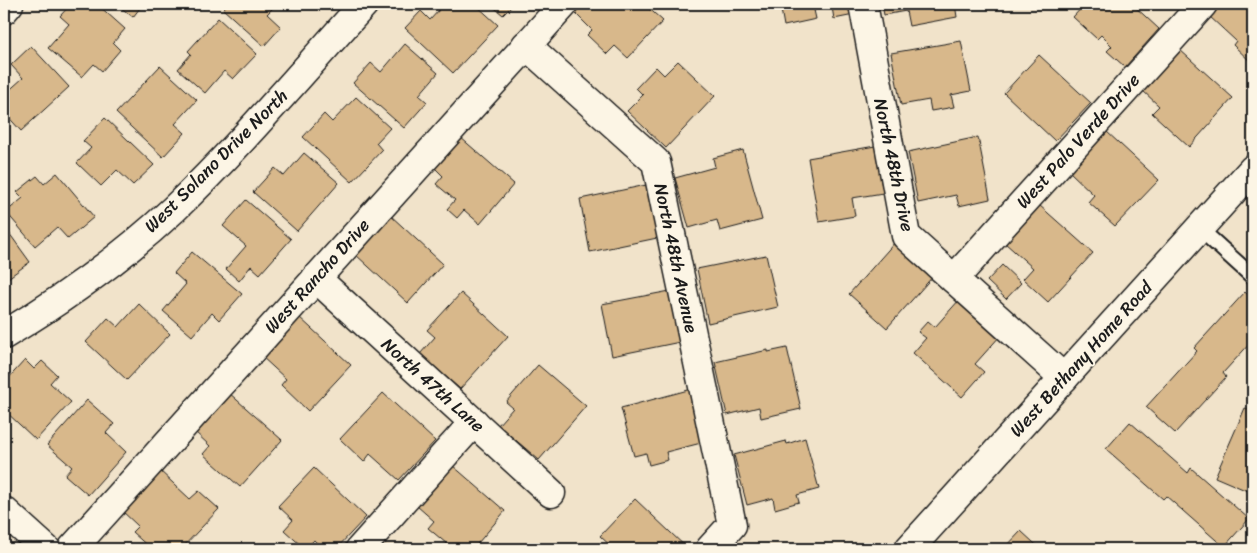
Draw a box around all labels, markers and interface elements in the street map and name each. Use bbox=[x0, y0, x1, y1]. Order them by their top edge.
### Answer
street label: West Palo Verde Drive bbox=[1008, 66, 1148, 216]
street label: West Solano Drive North bbox=[136, 81, 296, 241]
street label: North 48th Drive bbox=[864, 95, 924, 235]
street label: North 48th Avenue bbox=[644, 180, 708, 336]
street label: West Rancho Drive bbox=[256, 211, 378, 341]
street label: West Bethany Home Road bbox=[1002, 272, 1162, 445]
street label: North 47th Lane bbox=[374, 329, 492, 441]

